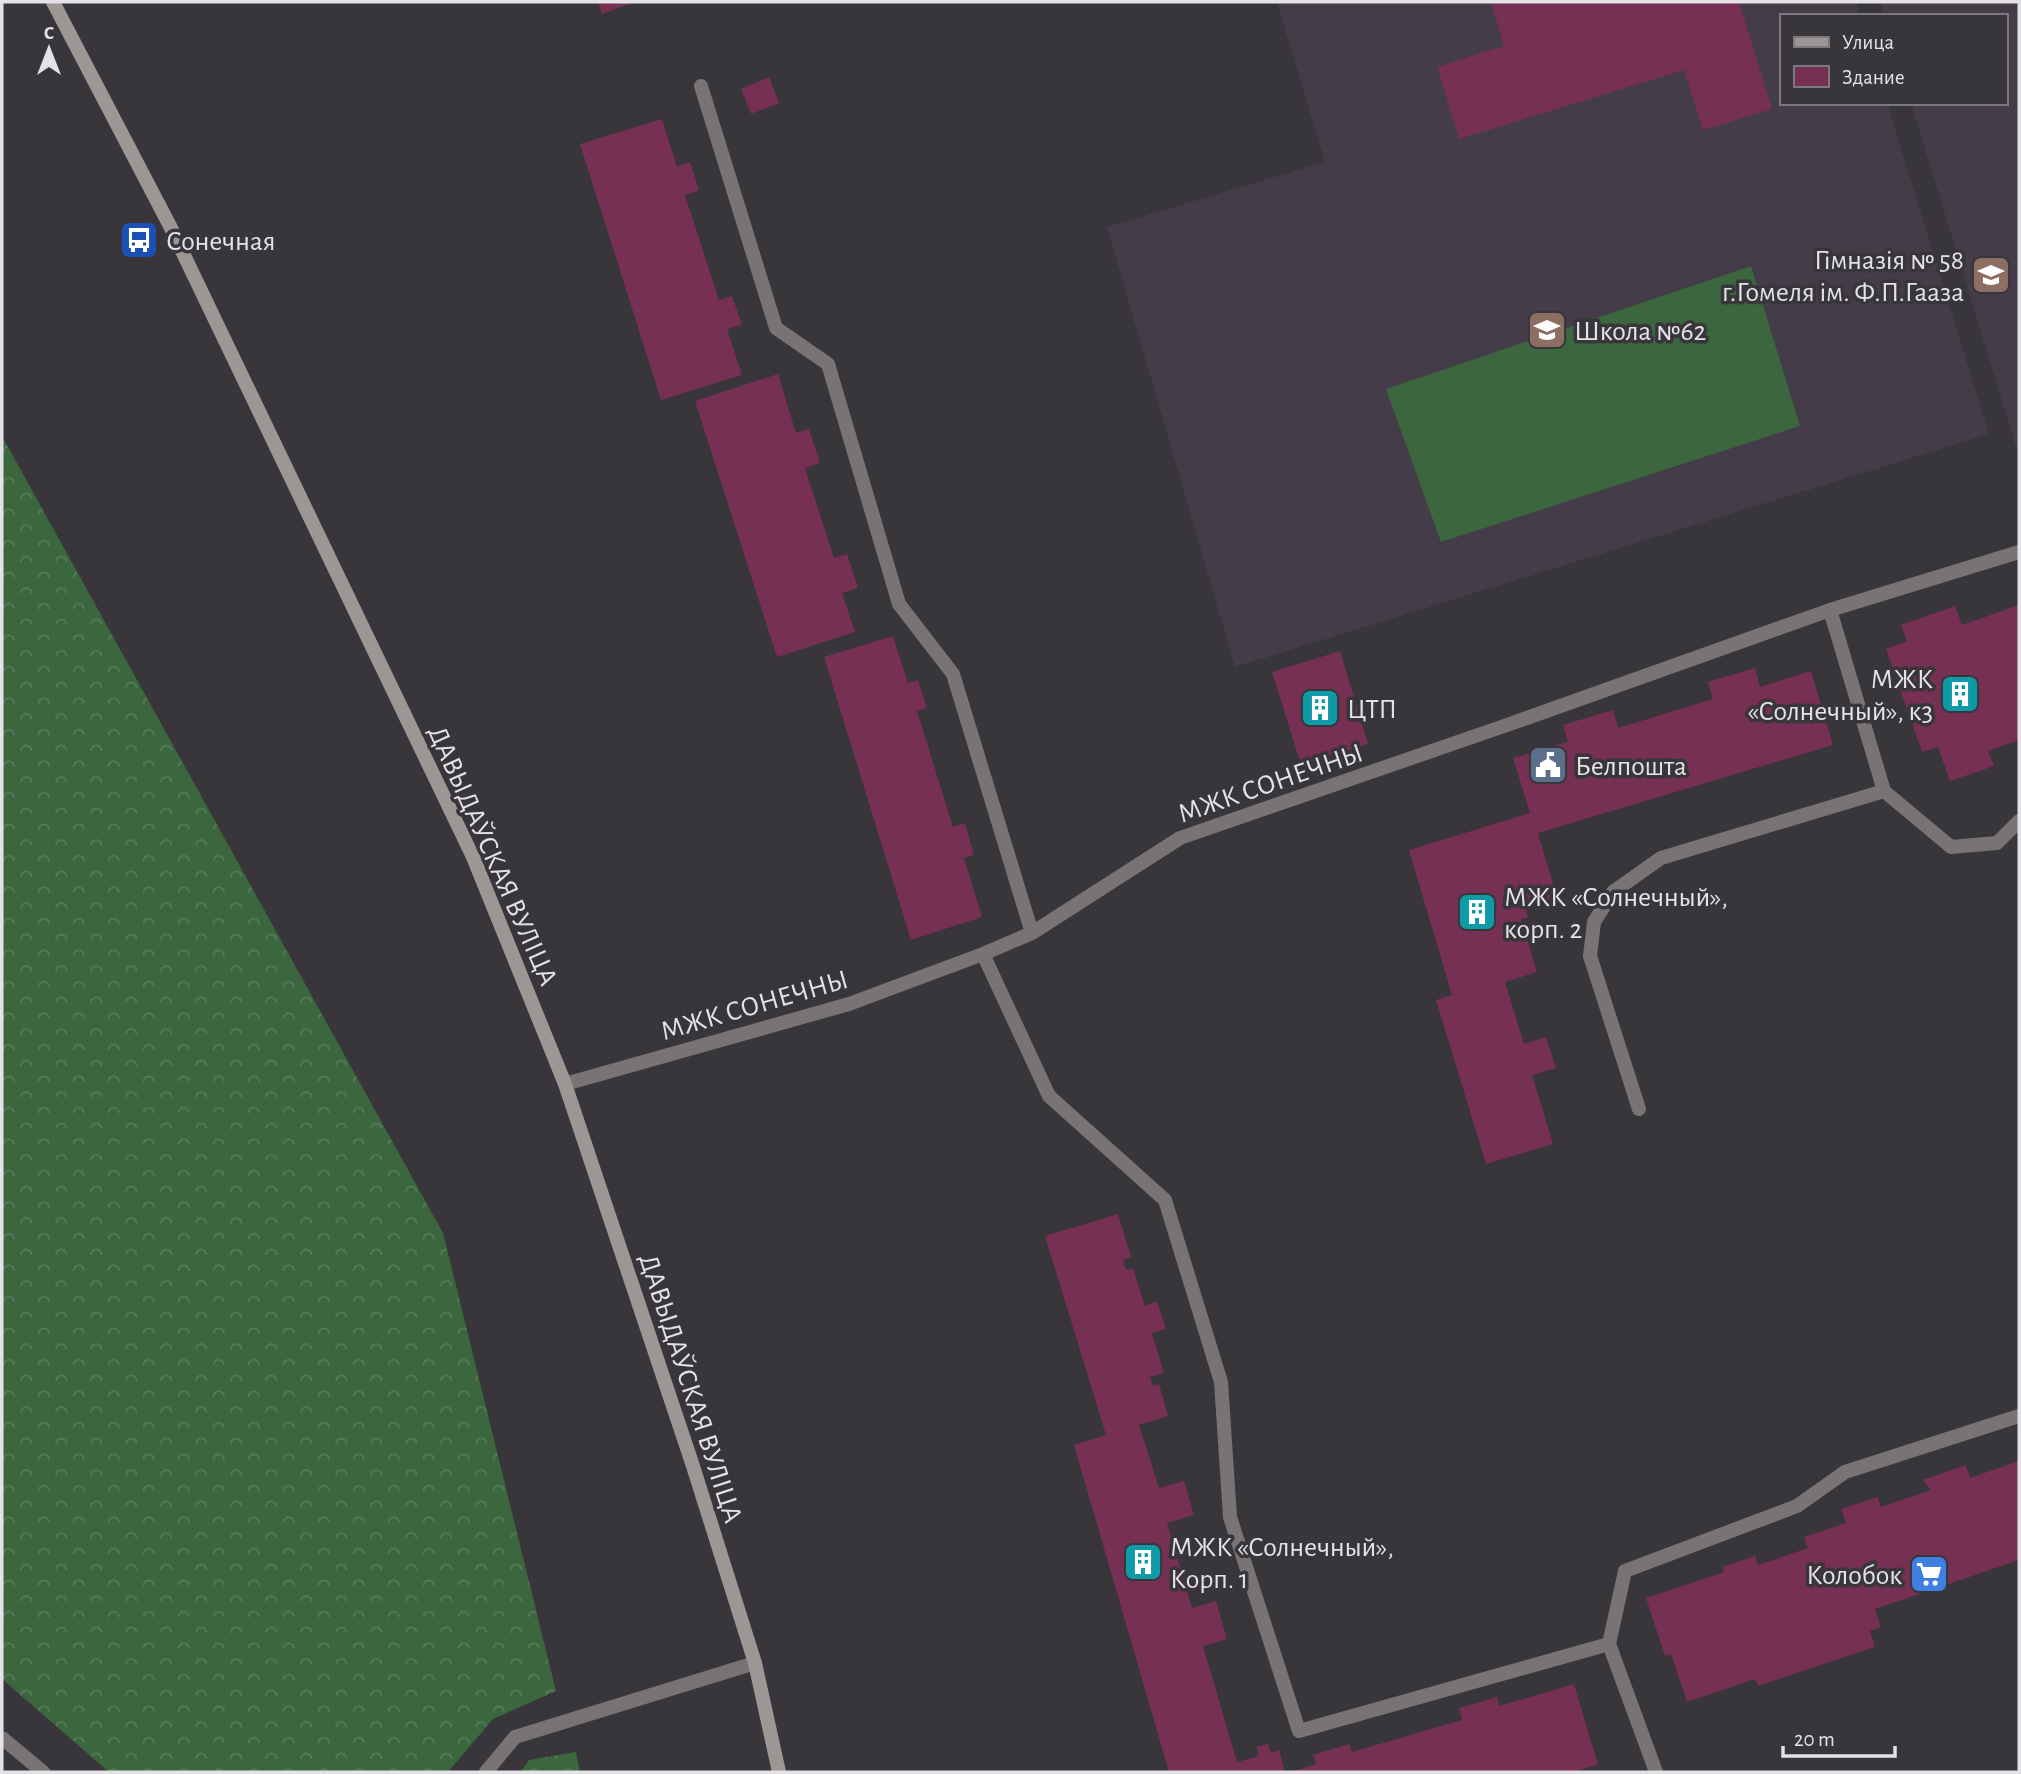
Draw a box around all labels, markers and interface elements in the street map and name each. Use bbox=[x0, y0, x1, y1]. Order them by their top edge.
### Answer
north arrow bbox=[14, 14, 84, 84]
legend bbox=[1780, 14, 2007, 105]
text: С bbox=[44, 24, 54, 43]
text: Улица bbox=[1842, 32, 1895, 53]
text: Здание bbox=[1842, 67, 1905, 88]
bus stop icon: Сонечная bbox=[118, 219, 160, 261]
place label: Сонечная bbox=[166, 228, 275, 256]
place label: Гімназія № 58 г.Гомеля ім. Ф.П.Гааза bbox=[1722, 247, 1964, 307]
school or university icon: Гімназія № 58 г.Гомеля ім. Ф.П.Гааза bbox=[1970, 254, 2012, 296]
school or university icon: Школа №62 bbox=[1526, 309, 1568, 351]
place label: Школа №62 bbox=[1574, 318, 1706, 346]
place label: МЖК «Солнечный», к3 bbox=[1747, 666, 1933, 726]
building icon: МЖК «Солнечный», к3 bbox=[1939, 673, 1981, 715]
building icon: ЦТП bbox=[1299, 687, 1341, 729]
place label: ЦТП bbox=[1347, 696, 1397, 724]
street label: ДАВЫДАЎСКАЯ ВУЛІЦА bbox=[422, 721, 563, 990]
street label: МЖК СОНЕЧНЫ bbox=[1175, 739, 1367, 829]
public building icon: Белпошта bbox=[1527, 744, 1569, 786]
place label: Белпошта bbox=[1575, 753, 1687, 781]
place label: МЖК «Солнечный», корп. 2 bbox=[1504, 884, 1728, 944]
building icon: МЖК «Солнечный», корп. 2 bbox=[1456, 891, 1498, 933]
street label: МЖК СОНЕЧНЫ bbox=[658, 966, 851, 1046]
street label: ДАВЫДАЎСКАЯ ВУЛІЦА bbox=[633, 1250, 748, 1527]
place label: МЖК «Солнечный», Корп. 1 bbox=[1170, 1534, 1394, 1594]
building icon: МЖК «Солнечный», Корп. 1 bbox=[1122, 1541, 1164, 1583]
supermarket icon: Колобок bbox=[1908, 1553, 1950, 1595]
place label: Колобок bbox=[1806, 1562, 1902, 1590]
scale bar bbox=[1783, 1714, 1895, 1758]
text: 20 m bbox=[1794, 1729, 1835, 1750]

